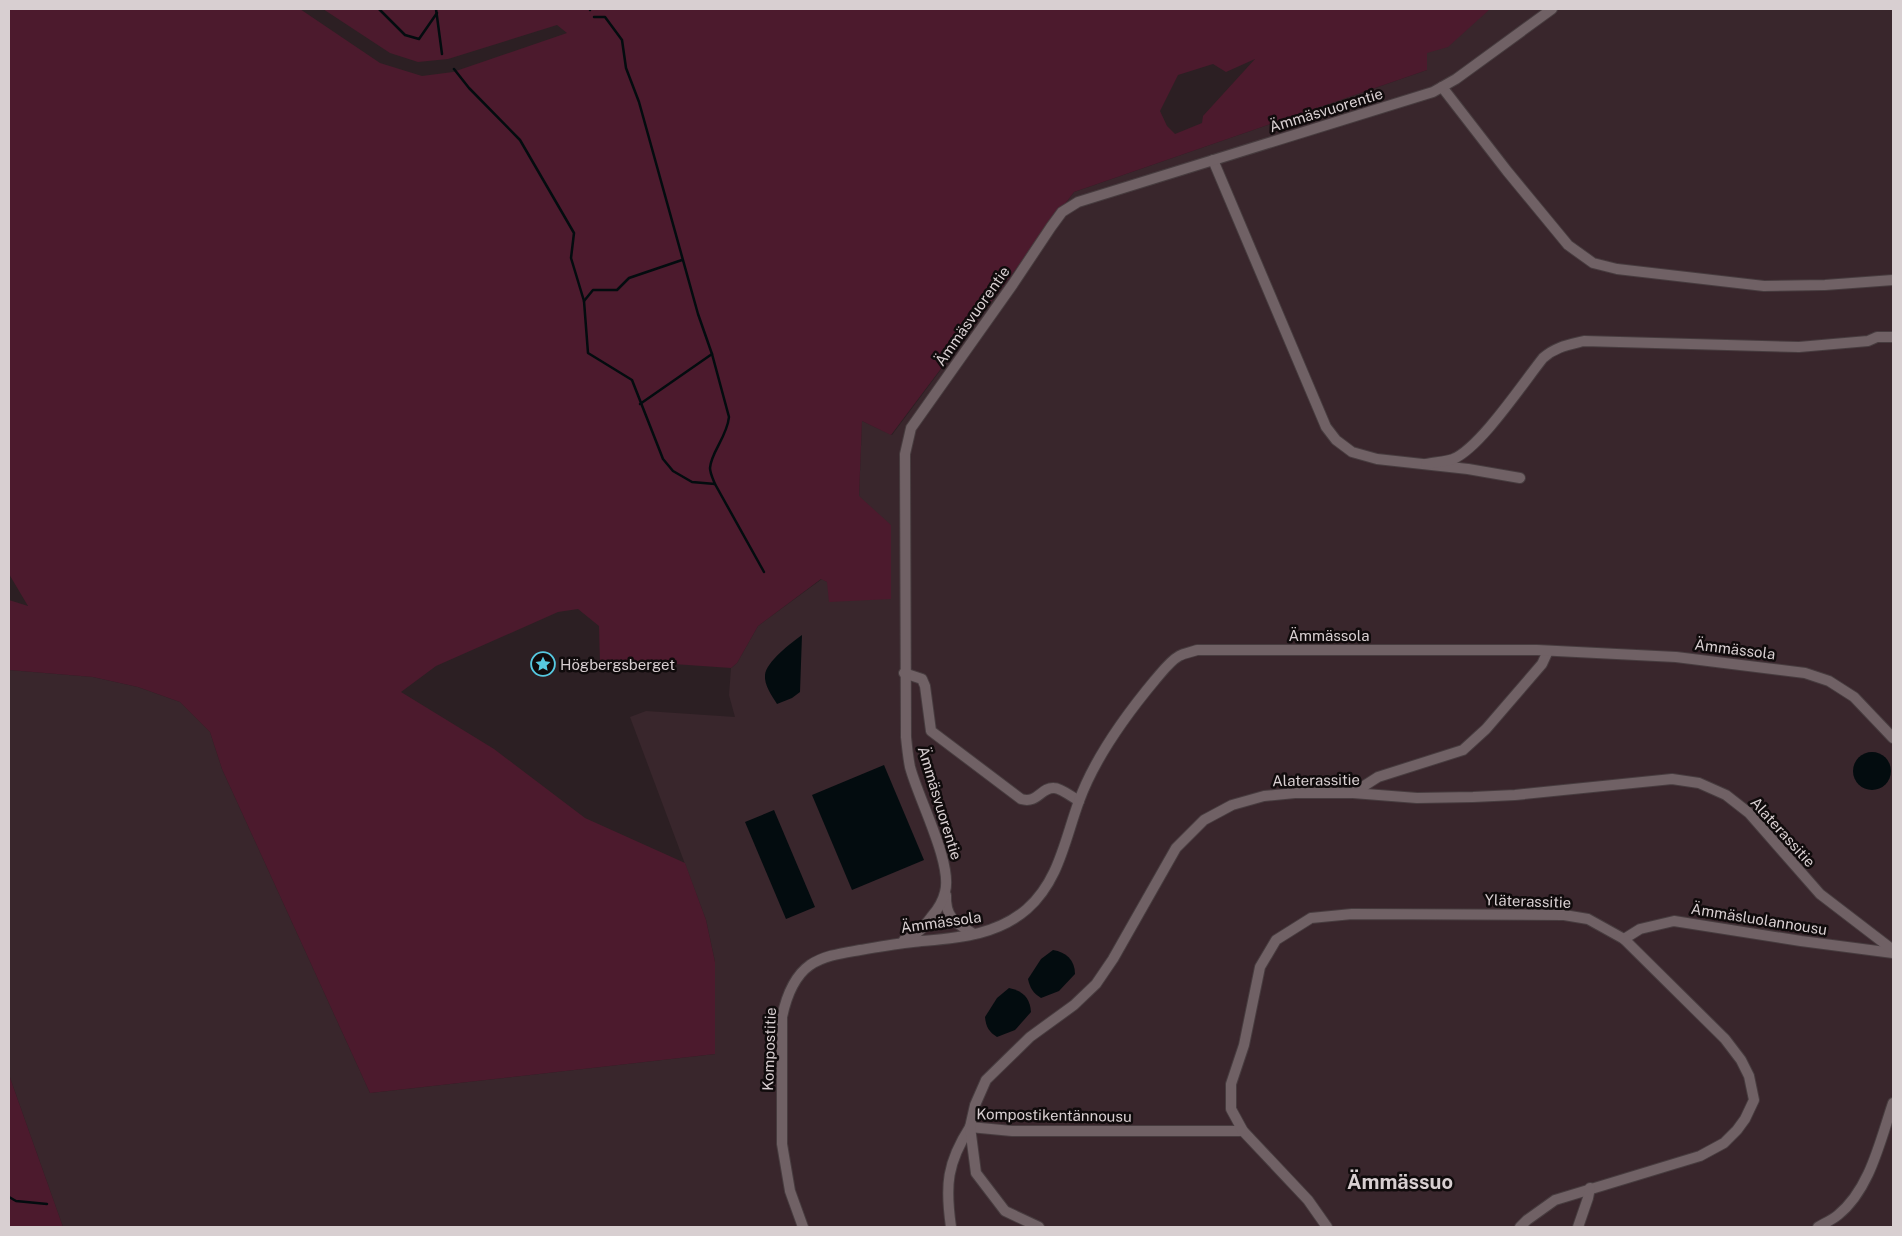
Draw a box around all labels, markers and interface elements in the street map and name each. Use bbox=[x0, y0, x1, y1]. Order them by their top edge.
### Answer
street label: Ämmäsvuorentie bbox=[1267, 84, 1385, 135]
street label: Ämmäsvuorentie bbox=[930, 262, 1013, 369]
street label: Ämmässola bbox=[1288, 626, 1370, 644]
street label: Ämmässola bbox=[1694, 635, 1776, 662]
place icon: Högbergsberget bbox=[530, 651, 556, 677]
place label: Högbergsberget bbox=[560, 656, 675, 673]
street label: Ämmäsvuorentie bbox=[915, 744, 966, 862]
street label: Alaterassitie bbox=[1272, 771, 1360, 789]
street label: Alaterassitie bbox=[1747, 794, 1819, 870]
street label: Yläterassitie bbox=[1485, 891, 1571, 911]
street label: Ämmäsluolannousu bbox=[1690, 899, 1828, 938]
street label: Ämmässola bbox=[899, 907, 982, 936]
street label: Kompostitie bbox=[759, 1007, 779, 1091]
street label: Kompostikentännousu bbox=[976, 1105, 1132, 1125]
district label: Ämmässuo bbox=[1347, 1169, 1453, 1194]

